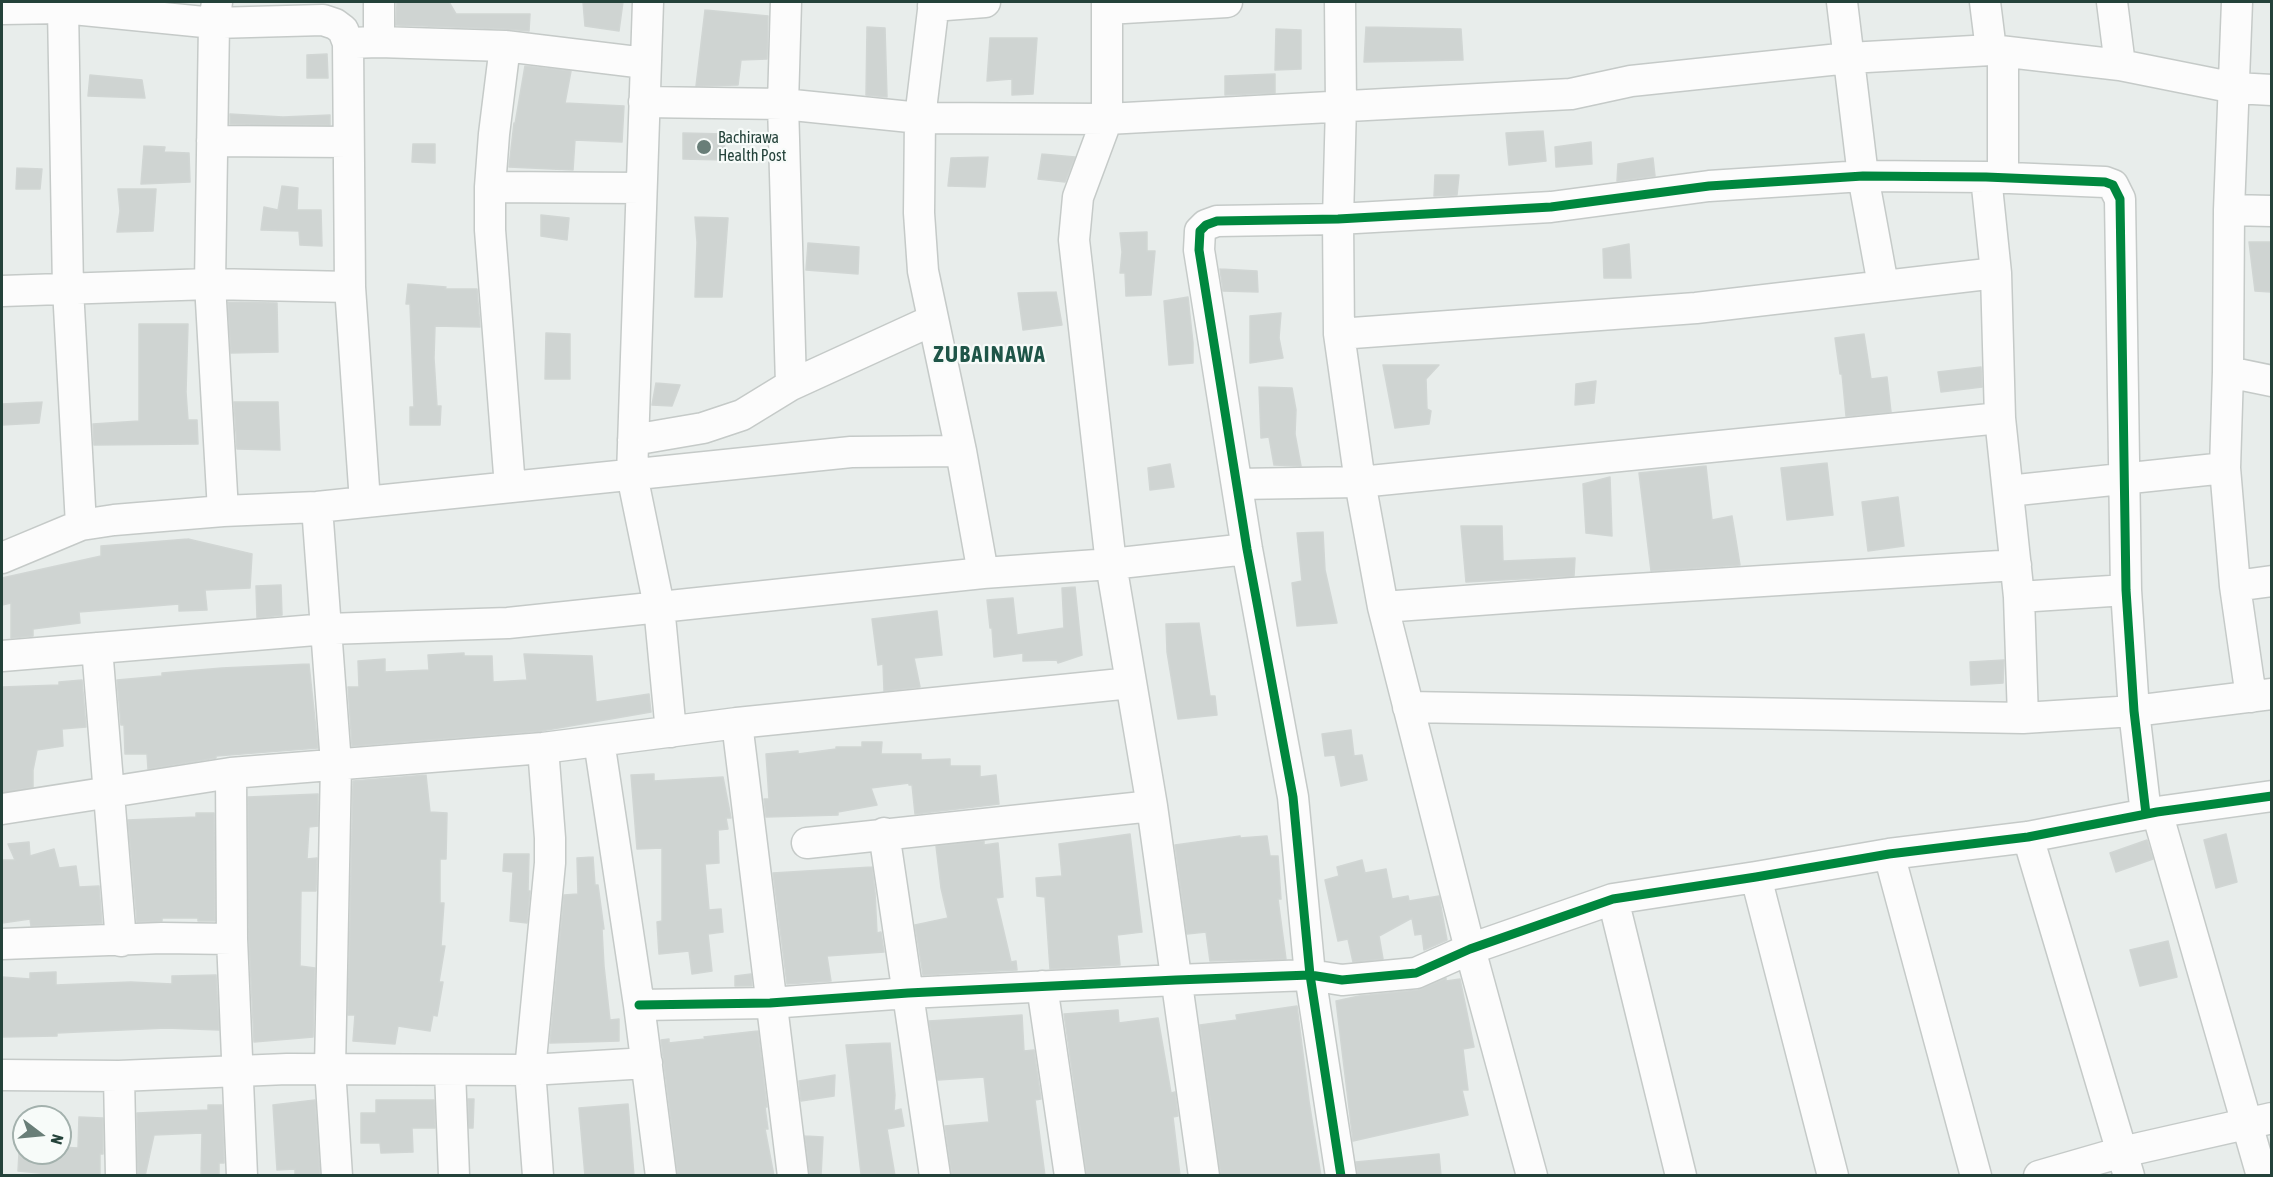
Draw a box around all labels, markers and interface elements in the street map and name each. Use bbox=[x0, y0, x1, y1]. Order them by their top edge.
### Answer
place label: Bachirawa Health Post bbox=[718, 128, 786, 166]
marker: Bachirawa Health Post bbox=[695, 138, 713, 156]
district label: ZUBAINAWA bbox=[934, 342, 1046, 368]
north arrow bbox=[12, 1105, 72, 1165]
text: N bbox=[47, 1132, 67, 1146]

